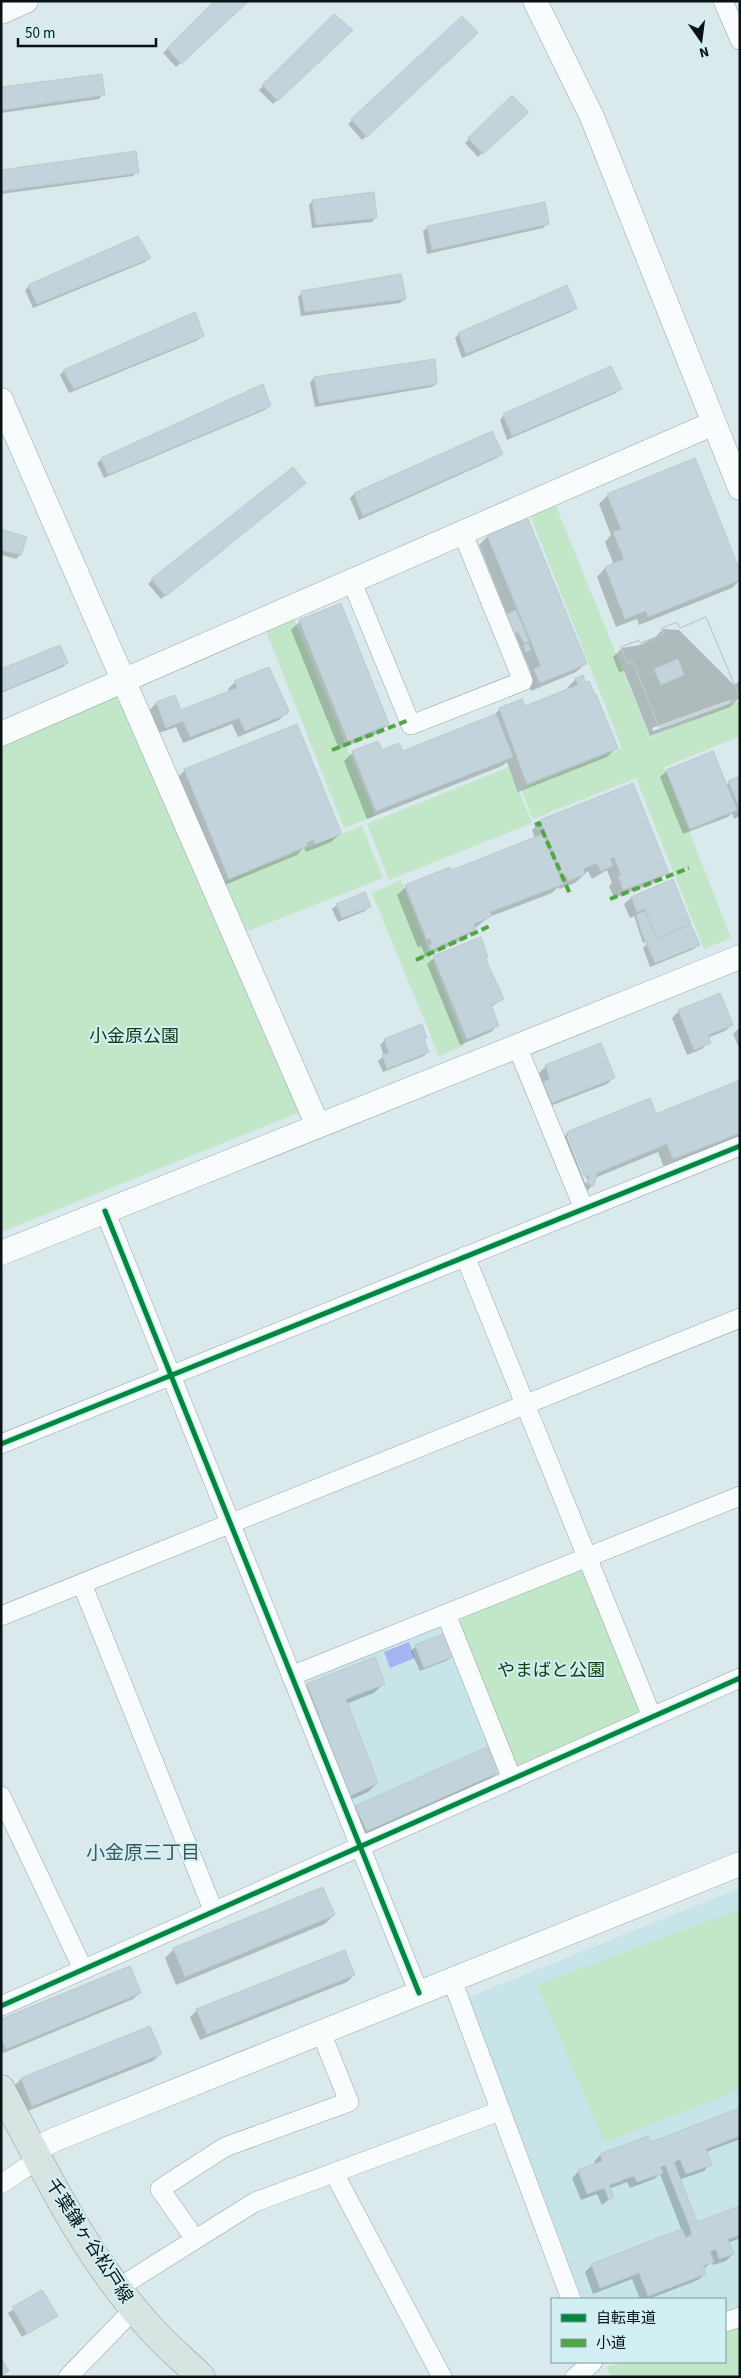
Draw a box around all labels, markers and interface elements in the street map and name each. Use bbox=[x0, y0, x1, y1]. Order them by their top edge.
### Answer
scale bar bbox=[18, 15, 155, 47]
north arrow bbox=[676, 15, 726, 65]
text: 50 m bbox=[25, 23, 55, 44]
text: N bbox=[697, 41, 711, 62]
park label: 小金原公園 bbox=[89, 1024, 179, 1049]
park label: やまばと公園 bbox=[497, 1658, 605, 1683]
district label: 小金原三丁目 bbox=[86, 1840, 200, 1867]
street label: 千葉鎌ヶ谷松戸線 bbox=[39, 2174, 139, 2308]
legend bbox=[551, 2298, 726, 2363]
text: 自転車道 bbox=[596, 2308, 656, 2329]
text: 小道 bbox=[596, 2333, 626, 2354]

